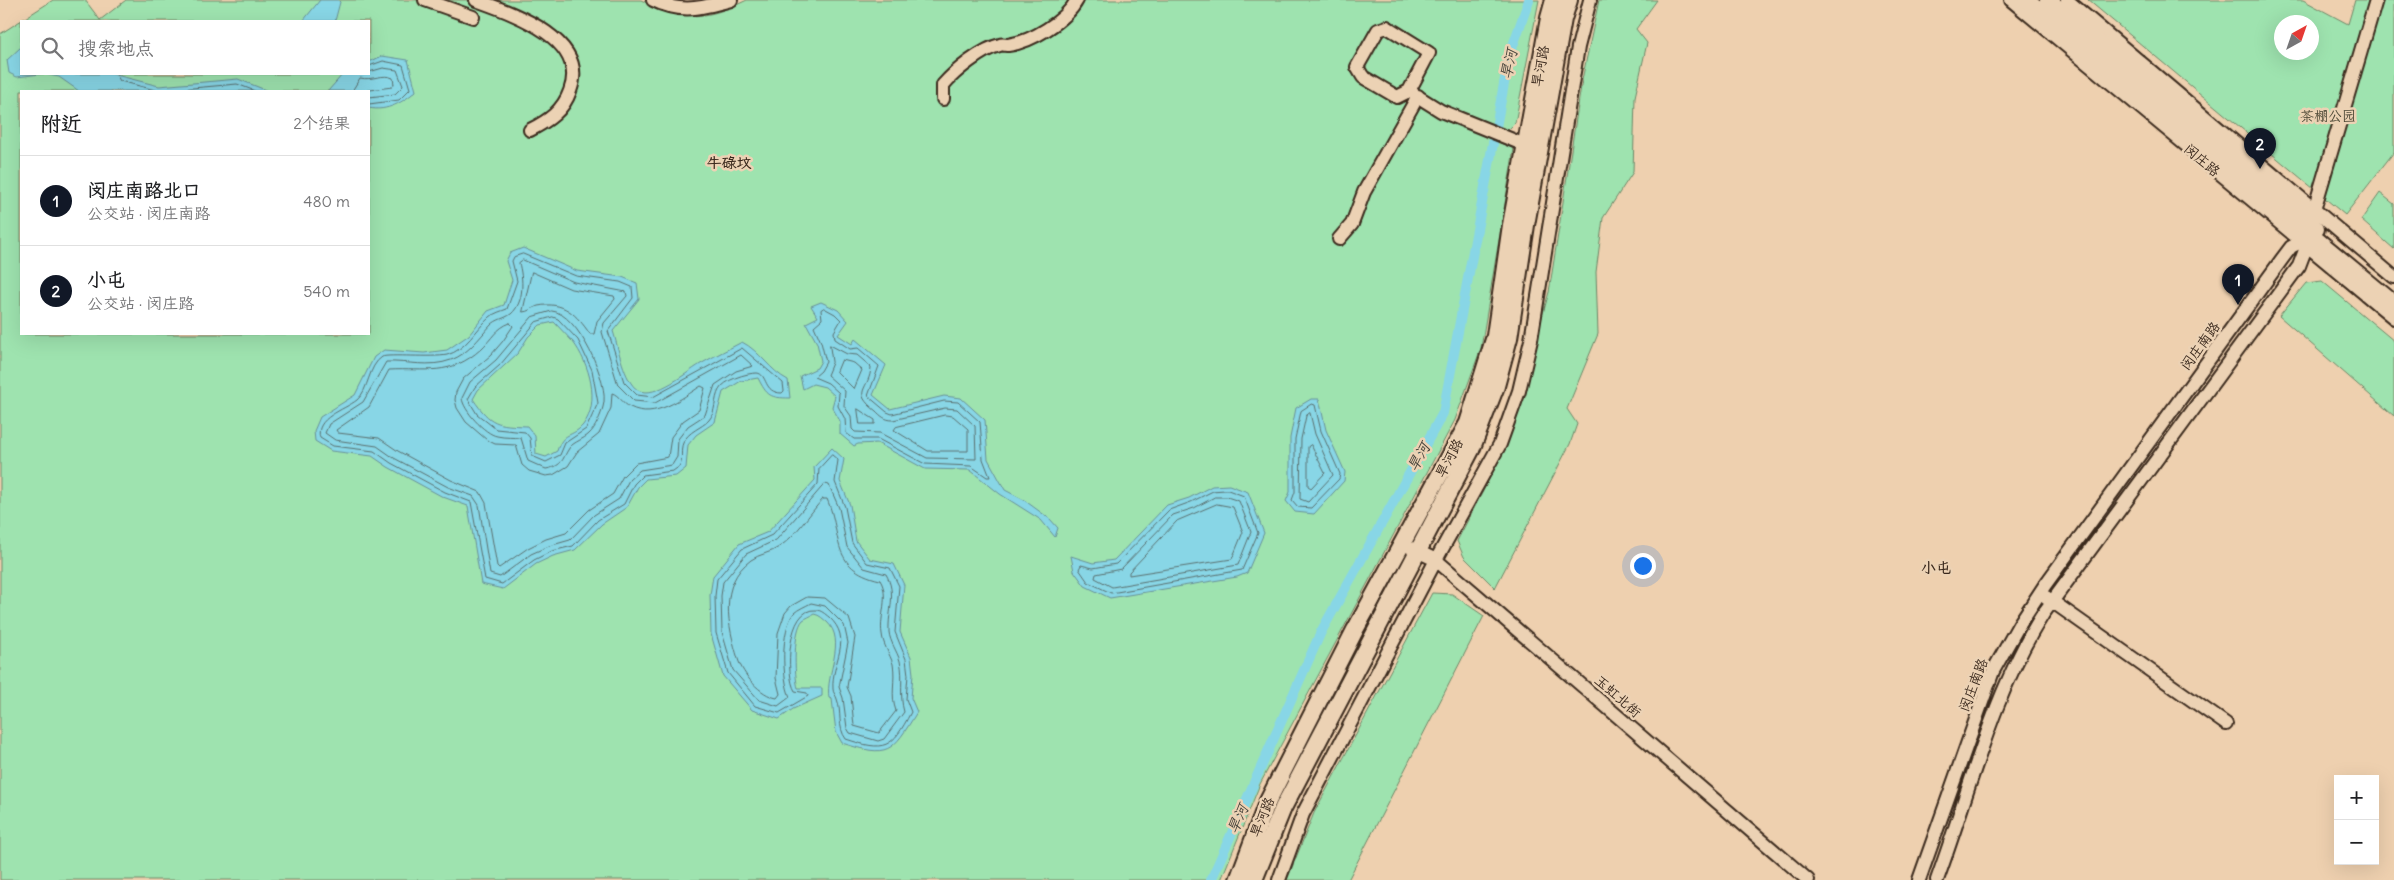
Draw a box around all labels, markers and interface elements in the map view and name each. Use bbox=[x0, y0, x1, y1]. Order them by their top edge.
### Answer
north arrow bbox=[2274, 15, 2319, 60]
search box bbox=[20, 20, 370, 75]
icon: search bbox=[38, 34, 66, 62]
text: 搜索地点 bbox=[78, 36, 154, 60]
water label: 旱河 bbox=[1496, 44, 1522, 81]
street label: 旱河路 bbox=[1527, 44, 1553, 88]
park label: 茶棚公园 bbox=[2300, 107, 2356, 125]
text: 附近 bbox=[40, 110, 82, 137]
text: 2个结果 bbox=[293, 113, 350, 133]
pin: 2 bbox=[2244, 128, 2276, 169]
street label: 闵庄路 bbox=[2180, 140, 2224, 180]
district label: 牛碌坟 bbox=[706, 153, 752, 172]
text: 闵庄南路北口 bbox=[87, 178, 201, 202]
text: 1 bbox=[53, 191, 59, 211]
text: 480 m bbox=[303, 191, 350, 211]
text: 公交站 · 闵庄南路 bbox=[87, 203, 210, 223]
pin: 1 bbox=[2222, 264, 2254, 305]
text: 小屯 bbox=[87, 268, 125, 292]
text: 2 bbox=[52, 281, 60, 301]
text: 540 m bbox=[303, 281, 350, 301]
text: 公交站 · 闵庄路 bbox=[87, 293, 194, 313]
street label: 闵庄南路 bbox=[2176, 318, 2224, 374]
street label: 旱河路 bbox=[1431, 435, 1467, 481]
water label: 旱河 bbox=[1403, 436, 1436, 474]
your location bbox=[1630, 553, 1656, 579]
district label: 小屯 bbox=[1921, 558, 1951, 577]
street label: 闵庄南路 bbox=[1955, 656, 1991, 714]
street label: 玉虹北街 bbox=[1591, 671, 1645, 721]
map controls bbox=[2334, 775, 2379, 865]
button: + bbox=[2334, 775, 2379, 820]
street label: 旱河路 bbox=[1246, 794, 1278, 840]
water label: 旱河 bbox=[1223, 798, 1254, 836]
button: − bbox=[2334, 820, 2379, 865]

